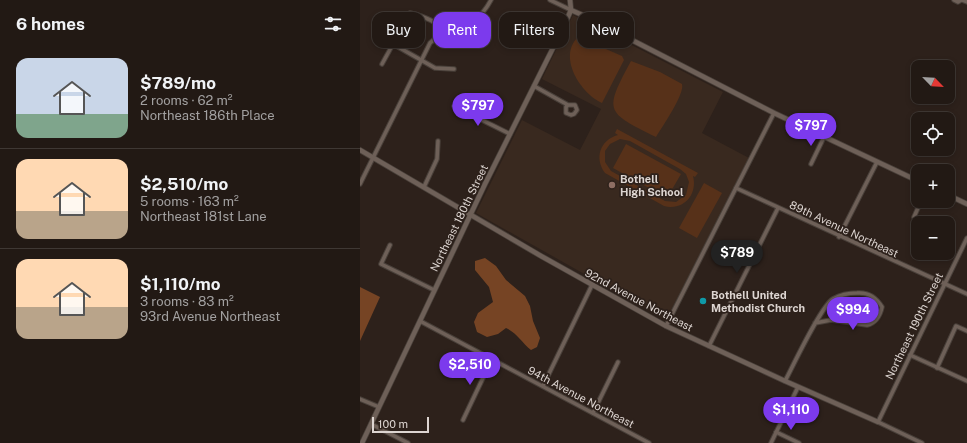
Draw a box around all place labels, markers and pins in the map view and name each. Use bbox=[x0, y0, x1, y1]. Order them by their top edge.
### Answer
pin: $797 bbox=[454, 93, 502, 127]
pin: $797 bbox=[787, 113, 835, 147]
place label: Bothell High School bbox=[620, 173, 684, 198]
marker: Bothell High School bbox=[607, 180, 617, 190]
pin: $789 bbox=[713, 240, 761, 274]
place label: Bothell United Methodist Church bbox=[711, 289, 805, 314]
marker: Bothell United Methodist Church bbox=[698, 296, 708, 306]
pin: $994 bbox=[829, 297, 877, 331]
pin: $2,510 bbox=[437, 352, 503, 386]
pin: $1,110 bbox=[758, 397, 824, 431]

